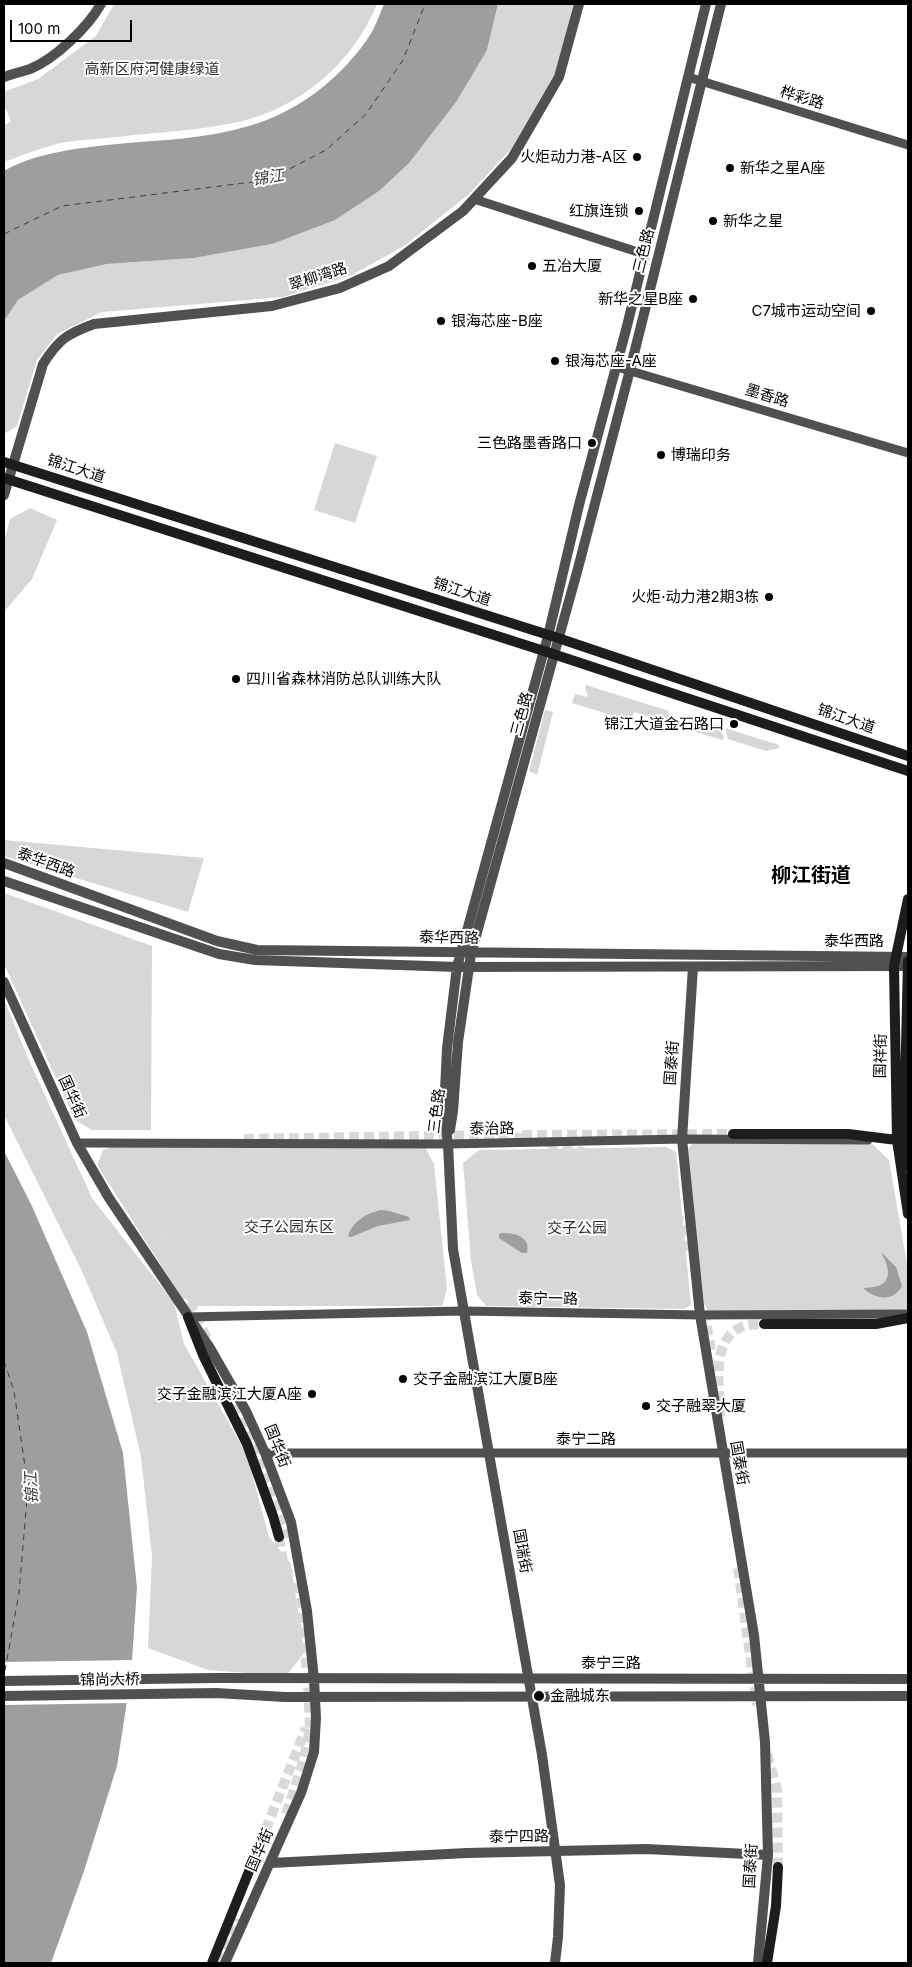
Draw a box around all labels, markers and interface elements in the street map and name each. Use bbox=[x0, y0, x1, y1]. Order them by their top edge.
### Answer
scale bar bbox=[12, 10, 135, 42]
text: 100 m bbox=[18, 19, 60, 38]
park label: 高新区府河健康绿道 bbox=[85, 60, 219, 78]
street label: 桦彩路 bbox=[778, 83, 826, 113]
place label: 火炬动力港-A区 bbox=[520, 148, 627, 166]
marker: 火炬动力港-A区 bbox=[631, 151, 643, 163]
place label: 新华之星A座 bbox=[740, 159, 825, 177]
marker: 新华之星A座 bbox=[724, 162, 736, 174]
water label: 锦江 bbox=[251, 166, 285, 190]
place label: 红旗连锁 bbox=[569, 202, 629, 220]
marker: 红旗连锁 bbox=[633, 205, 645, 217]
place label: 新华之星 bbox=[723, 212, 783, 230]
marker: 新华之星 bbox=[707, 215, 719, 227]
street label: 三色路 bbox=[630, 227, 658, 275]
place label: 五冶大厦 bbox=[542, 257, 602, 275]
street label: 翠柳湾路 bbox=[287, 259, 349, 295]
marker: 五冶大厦 bbox=[526, 260, 538, 272]
place label: 新华之星B座 bbox=[598, 290, 683, 308]
marker: 新华之星B座 bbox=[687, 293, 699, 305]
place label: C7城市运动空间 bbox=[752, 302, 861, 320]
marker: C7城市运动空间 bbox=[865, 305, 877, 317]
place label: 银海芯座-B座 bbox=[451, 312, 543, 330]
marker: 银海芯座-B座 bbox=[435, 315, 447, 327]
place label: 银海芯座-A座 bbox=[565, 352, 657, 370]
marker: 银海芯座-A座 bbox=[549, 355, 561, 367]
street label: 墨香路 bbox=[743, 381, 791, 411]
place label: 三色路墨香路口 bbox=[477, 434, 582, 452]
marker: 三色路墨香路口 bbox=[586, 437, 598, 449]
place label: 博瑞印务 bbox=[671, 446, 731, 464]
marker: 博瑞印务 bbox=[655, 449, 667, 461]
street label: 锦江大道 bbox=[45, 451, 107, 487]
street label: 锦江大道 bbox=[431, 574, 493, 610]
place label: 火炬·动力港2期3栋 bbox=[631, 588, 759, 606]
marker: 火炬·动力港2期3栋 bbox=[763, 591, 775, 603]
place label: 四川省森林消防总队训练大队 bbox=[246, 670, 441, 688]
marker: 四川省森林消防总队训练大队 bbox=[230, 673, 242, 685]
street label: 三色路 bbox=[507, 690, 537, 738]
street label: 锦江大道 bbox=[815, 701, 877, 737]
place label: 锦江大道金石路口 bbox=[604, 715, 724, 733]
marker: 锦江大道金石路口 bbox=[728, 718, 740, 730]
street label: 泰华西路 bbox=[15, 844, 77, 882]
district label: 柳江街道 bbox=[771, 864, 851, 888]
street label: 泰华西路 bbox=[419, 928, 479, 948]
street label: 泰华西路 bbox=[824, 932, 884, 950]
street label: 国祥街 bbox=[872, 1033, 890, 1079]
street label: 国泰街 bbox=[661, 1040, 683, 1086]
street label: 国华街 bbox=[55, 1073, 89, 1121]
street label: 三色路 bbox=[425, 1088, 449, 1134]
street label: 泰治路 bbox=[469, 1120, 515, 1138]
park label: 交子公园东区 bbox=[244, 1218, 334, 1236]
park label: 交子公园 bbox=[547, 1219, 607, 1237]
street label: 泰宁一路 bbox=[518, 1289, 578, 1309]
place label: 交子金融滨江大厦B座 bbox=[413, 1370, 558, 1388]
marker: 交子金融滨江大厦B座 bbox=[397, 1373, 409, 1385]
place label: 交子金融滨江大厦A座 bbox=[157, 1385, 302, 1403]
marker: 交子金融滨江大厦A座 bbox=[306, 1388, 318, 1400]
place label: 交子融翠大厦 bbox=[656, 1397, 746, 1415]
marker: 交子融翠大厦 bbox=[640, 1400, 652, 1412]
street label: 国华街 bbox=[260, 1422, 294, 1470]
street label: 泰宁二路 bbox=[556, 1430, 616, 1448]
street label: 国泰街 bbox=[726, 1439, 752, 1487]
water label: 锦江 bbox=[22, 1472, 42, 1504]
street label: 国瑞街 bbox=[509, 1527, 535, 1575]
street label: 泰宁三路 bbox=[581, 1654, 641, 1672]
street label: 锦尚大桥 bbox=[80, 1670, 140, 1690]
place label: 金融城东 bbox=[550, 1687, 610, 1705]
marker: 金融城东 bbox=[532, 1689, 546, 1703]
street label: 国华街 bbox=[243, 1826, 277, 1874]
street label: 泰宁四路 bbox=[489, 1827, 549, 1847]
street label: 国泰街 bbox=[741, 1843, 761, 1889]

